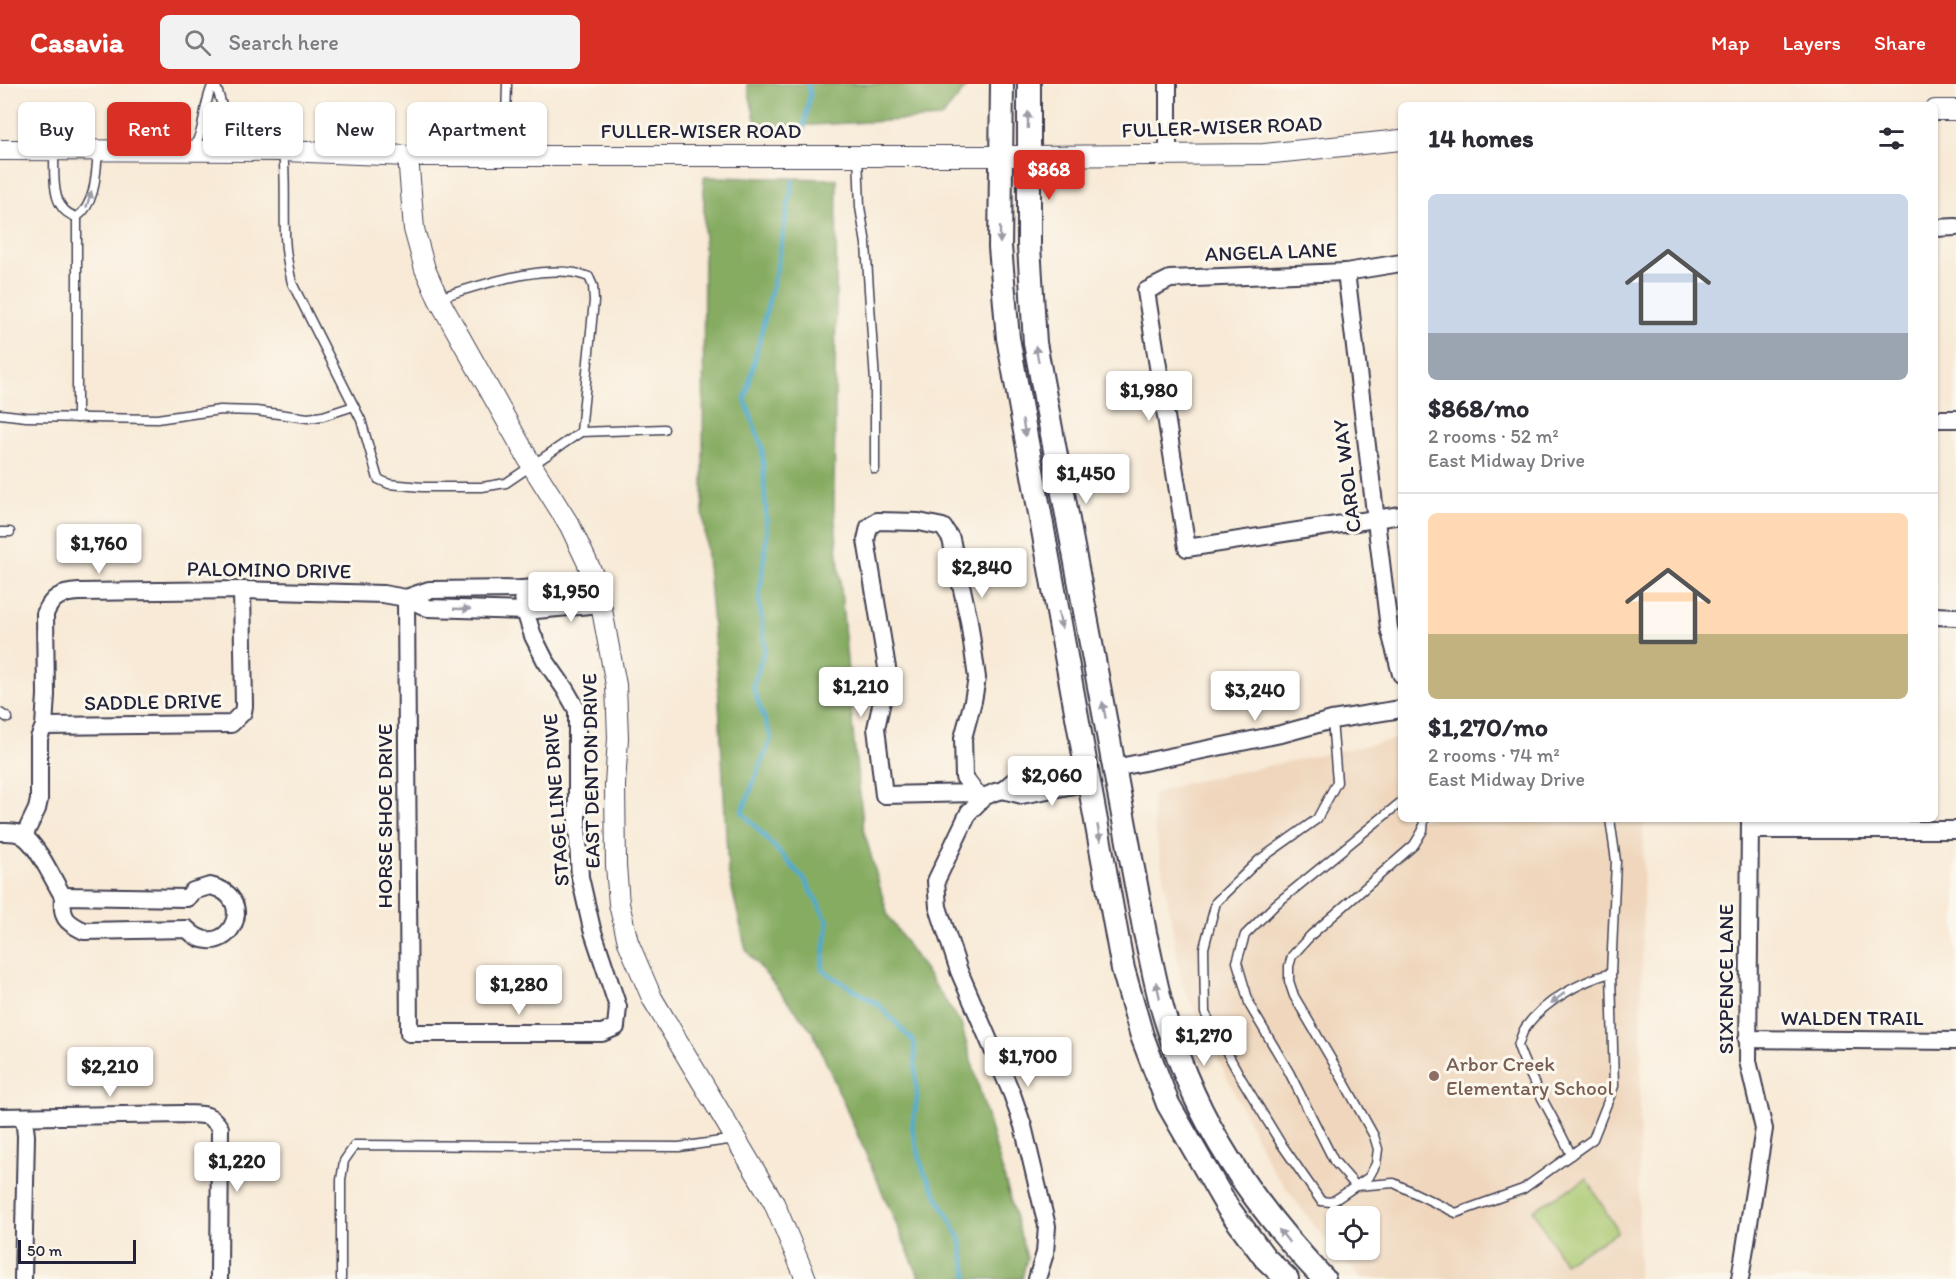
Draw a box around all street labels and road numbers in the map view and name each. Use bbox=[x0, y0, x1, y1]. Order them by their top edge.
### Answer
street label: FULLER-WISER ROAD bbox=[1121, 110, 1323, 142]
street label: FULLER-WISER ROAD bbox=[601, 118, 802, 143]
street label: ANGELA LANE bbox=[1204, 237, 1338, 266]
street label: CAROL WAY bbox=[1327, 418, 1366, 534]
street label: PALOMINO DRIVE bbox=[187, 556, 351, 583]
street label: EAST DENTON DRIVE bbox=[576, 673, 605, 869]
street label: SADDLE DRIVE bbox=[84, 688, 222, 715]
street label: STAGE LINE DRIVE bbox=[537, 713, 574, 887]
street label: HORSE SHOE DRIVE bbox=[372, 724, 397, 908]
street label: SIXPENCE LANE bbox=[1713, 904, 1738, 1054]
street label: WALDEN TRAIL bbox=[1781, 1005, 1924, 1030]

